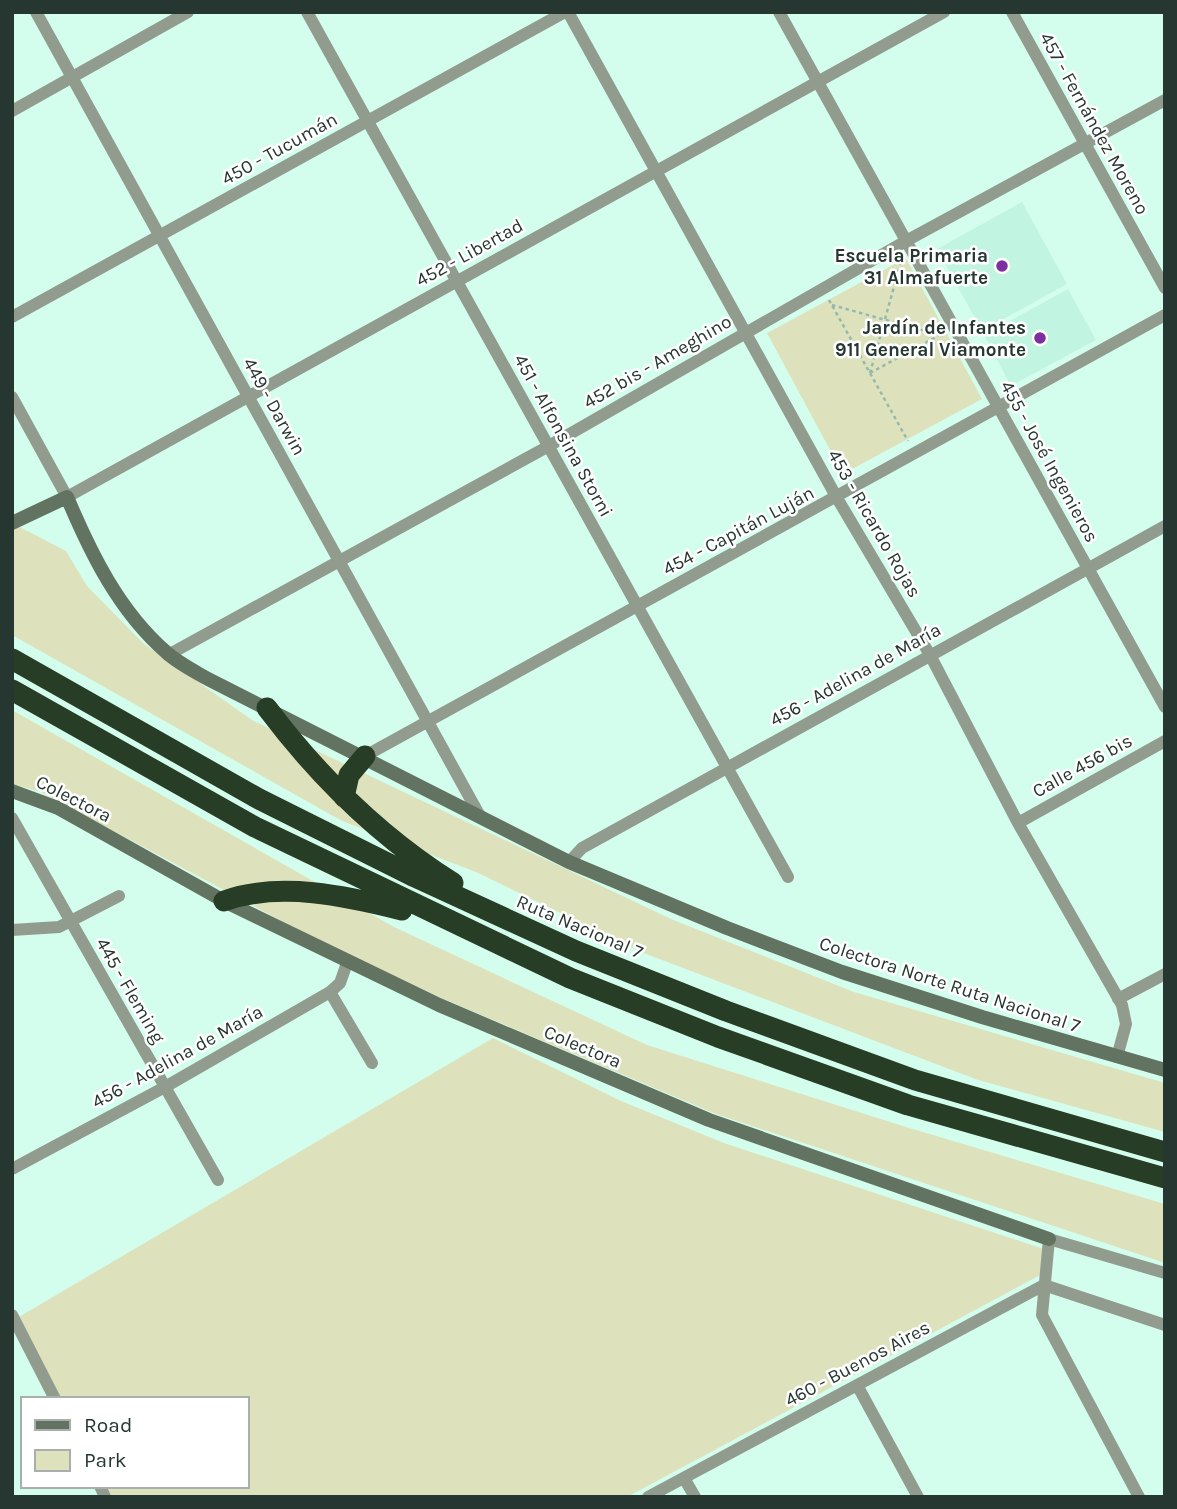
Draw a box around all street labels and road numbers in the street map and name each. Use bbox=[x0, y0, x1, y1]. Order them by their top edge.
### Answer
street label: 457 - Fernández Moreno bbox=[1035, 29, 1153, 218]
street label: 450 - Tucumán bbox=[218, 108, 341, 190]
street label: 452 - Libertad bbox=[412, 214, 527, 291]
street label: 452 bis - Ameghino bbox=[579, 310, 736, 413]
street label: 451 - Alfonsina Storni bbox=[509, 350, 617, 521]
street label: 449 - Darwin bbox=[238, 354, 310, 459]
street label: 455 - José Ingenieros bbox=[996, 377, 1103, 546]
street label: 453 - Ricardo Rojas bbox=[823, 446, 925, 601]
street label: 454 - Capitán Luján bbox=[659, 482, 818, 580]
street label: 456 - Adelina de María bbox=[766, 619, 945, 731]
street label: Calle 456 bis bbox=[1029, 729, 1136, 802]
street label: Colectora bbox=[32, 771, 115, 827]
street label: Ruta Nacional 7 bbox=[513, 890, 646, 963]
street label: Colectora Norte Ruta Nacional 7 bbox=[816, 932, 1083, 1038]
street label: 445 - Fleming bbox=[91, 934, 169, 1047]
street label: 456 - Adelina de María bbox=[88, 1001, 267, 1113]
street label: Colectora bbox=[541, 1021, 625, 1073]
street label: 460 - Buenos Aires bbox=[781, 1316, 934, 1411]

